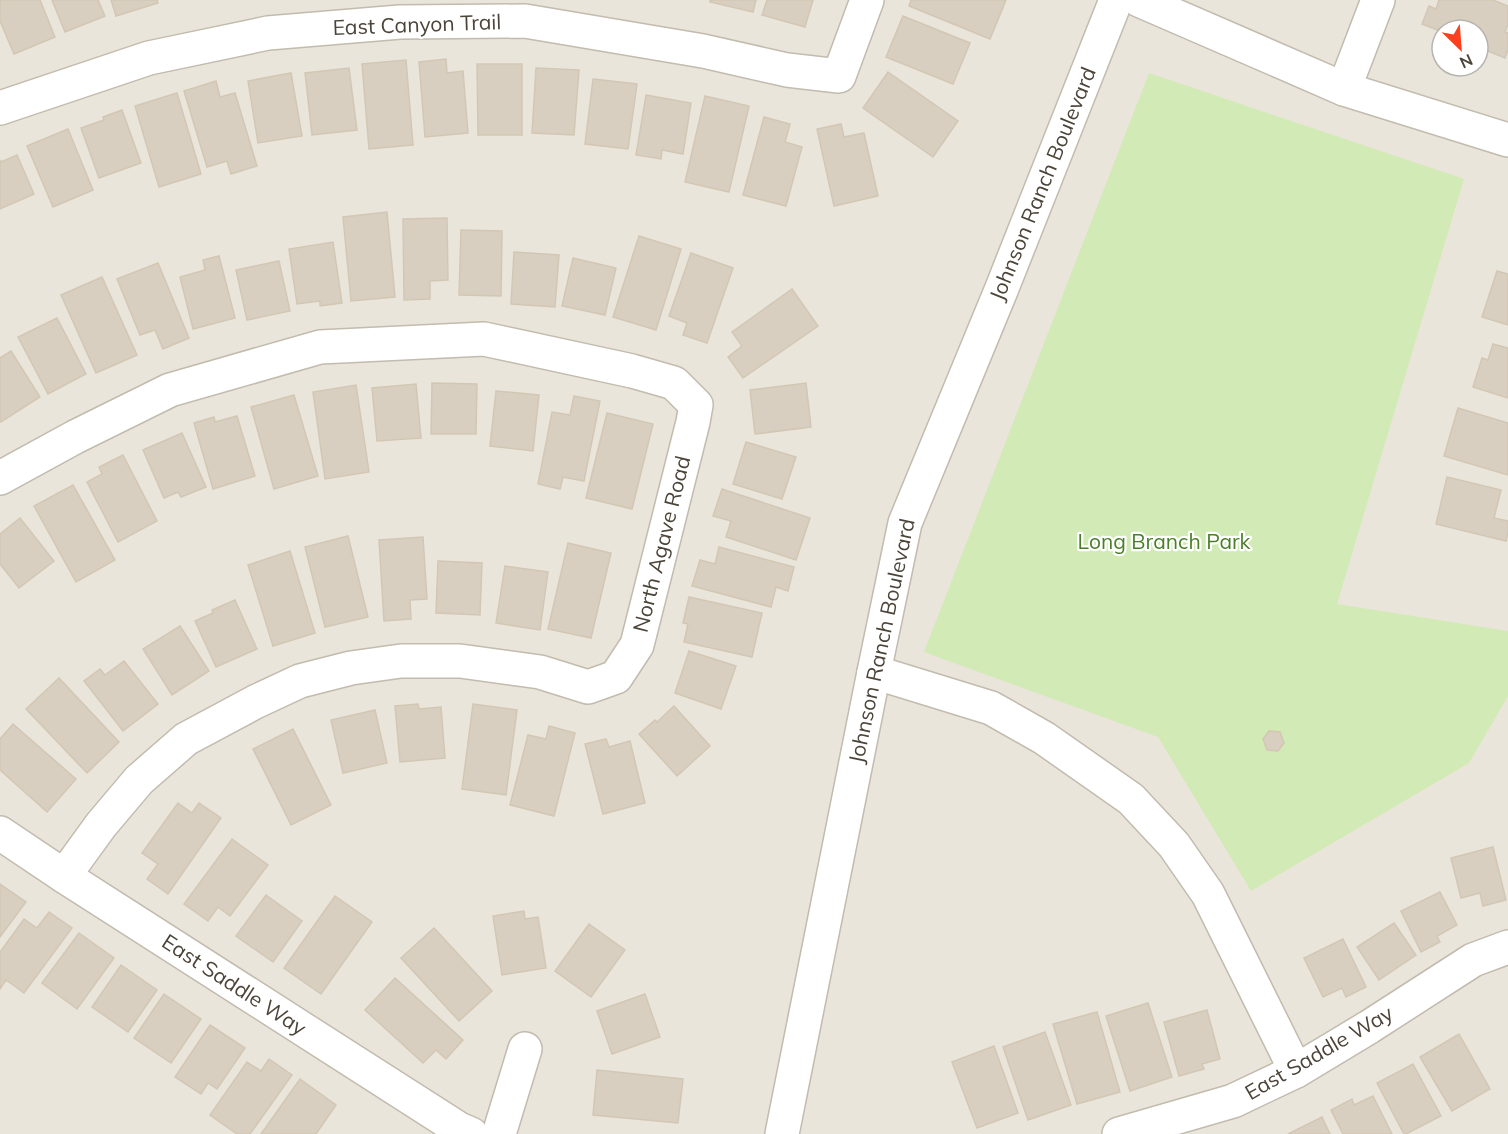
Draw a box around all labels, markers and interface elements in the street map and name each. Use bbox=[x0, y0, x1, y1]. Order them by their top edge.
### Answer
street label: East Canyon Trail bbox=[332, 8, 502, 40]
north arrow bbox=[1430, 18, 1490, 78]
text: N bbox=[1457, 50, 1476, 73]
street label: Johnson Ranch Boulevard bbox=[983, 63, 1101, 304]
street label: North Agave Road bbox=[627, 453, 696, 635]
street label: Johnson Ranch Boulevard bbox=[842, 516, 920, 766]
park label: Long Branch Park bbox=[1078, 528, 1251, 554]
street label: East Saddle Way bbox=[158, 928, 311, 1040]
street label: East Saddle Way bbox=[1240, 999, 1397, 1105]

